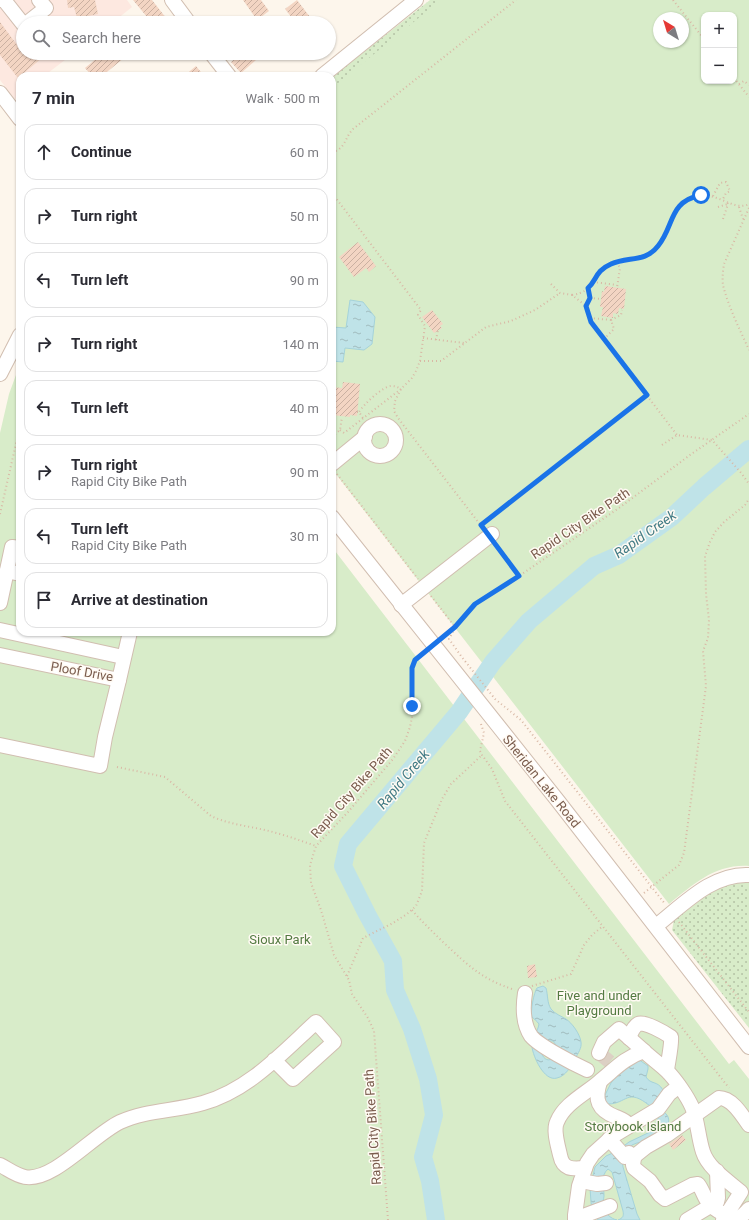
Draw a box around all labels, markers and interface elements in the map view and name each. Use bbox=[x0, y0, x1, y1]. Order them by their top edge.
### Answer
north arrow bbox=[653, 12, 689, 48]
map controls bbox=[701, 12, 737, 84]
button: + bbox=[701, 12, 737, 48]
search box bbox=[16, 16, 336, 60]
icon: search bbox=[30, 27, 52, 49]
text: Search here bbox=[62, 29, 141, 47]
button: − bbox=[701, 48, 737, 84]
text: 7 min bbox=[32, 88, 75, 108]
text: Walk · 500 m bbox=[245, 91, 320, 106]
icon: ahead bbox=[33, 141, 55, 163]
text: Continue bbox=[71, 143, 132, 161]
text: 60 m bbox=[290, 145, 319, 160]
route start bbox=[692, 186, 710, 204]
icon: right bbox=[33, 205, 55, 227]
text: Turn right bbox=[71, 207, 137, 225]
text: 50 m bbox=[290, 209, 319, 224]
icon: left bbox=[33, 269, 55, 291]
text: Turn left bbox=[71, 271, 128, 289]
text: 90 m bbox=[290, 273, 319, 288]
icon: right bbox=[33, 333, 55, 355]
text: Turn right bbox=[71, 335, 137, 353]
text: 140 m bbox=[282, 337, 319, 352]
icon: left bbox=[33, 397, 55, 419]
text: Turn left bbox=[71, 399, 128, 417]
text: 40 m bbox=[290, 401, 319, 416]
text: Turn right bbox=[71, 456, 137, 474]
icon: right bbox=[33, 461, 55, 483]
text: 90 m bbox=[290, 465, 319, 480]
text: Rapid City Bike Path bbox=[71, 474, 187, 489]
street label: Rapid City Bike Path bbox=[528, 485, 632, 562]
water label: Rapid Creek bbox=[611, 506, 680, 561]
text: Turn left bbox=[71, 520, 128, 538]
icon: left bbox=[33, 525, 55, 547]
text: 30 m bbox=[290, 529, 319, 544]
text: Rapid City Bike Path bbox=[71, 538, 187, 553]
icon: arrive bbox=[33, 589, 55, 611]
text: Arrive at destination bbox=[71, 591, 208, 609]
street label: Ploof Drive bbox=[50, 659, 114, 684]
route end bbox=[403, 697, 421, 715]
street label: Sheridan Lake Road bbox=[500, 732, 584, 831]
street label: Rapid City Bike Path bbox=[308, 744, 395, 841]
water label: Rapid Creek bbox=[374, 745, 433, 812]
park label: Sioux Park bbox=[249, 932, 311, 947]
park label: Five and under Playground bbox=[557, 988, 642, 1018]
street label: Rapid City Bike Path bbox=[361, 1069, 384, 1185]
park label: Storybook Island bbox=[585, 1119, 681, 1134]

